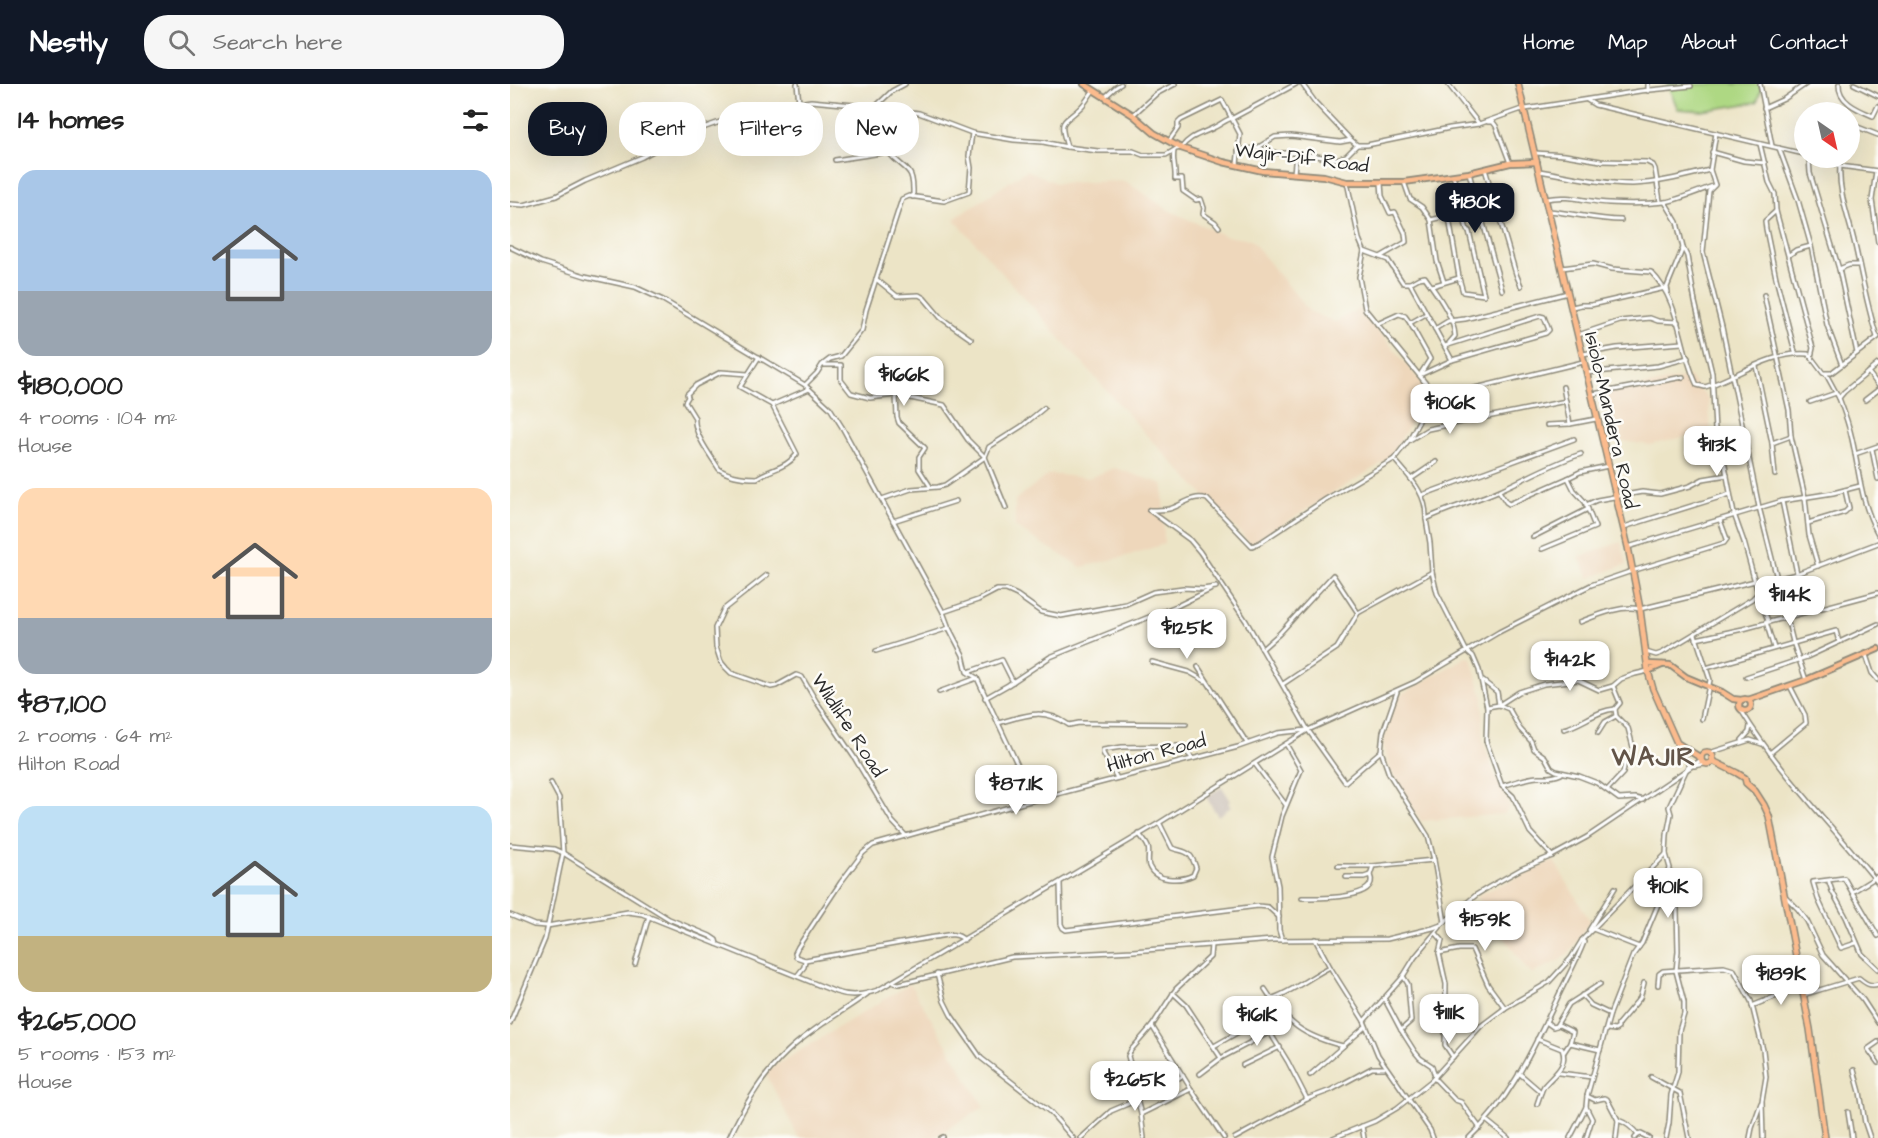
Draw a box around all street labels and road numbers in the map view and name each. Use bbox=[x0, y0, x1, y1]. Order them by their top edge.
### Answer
street label: Wajir-Dif Road bbox=[1233, 136, 1370, 180]
street label: Isiolo-Mandera Road bbox=[1577, 329, 1645, 512]
street label: Wildlife Road bbox=[804, 668, 892, 783]
street label: Hilton Road bbox=[1104, 726, 1209, 780]

